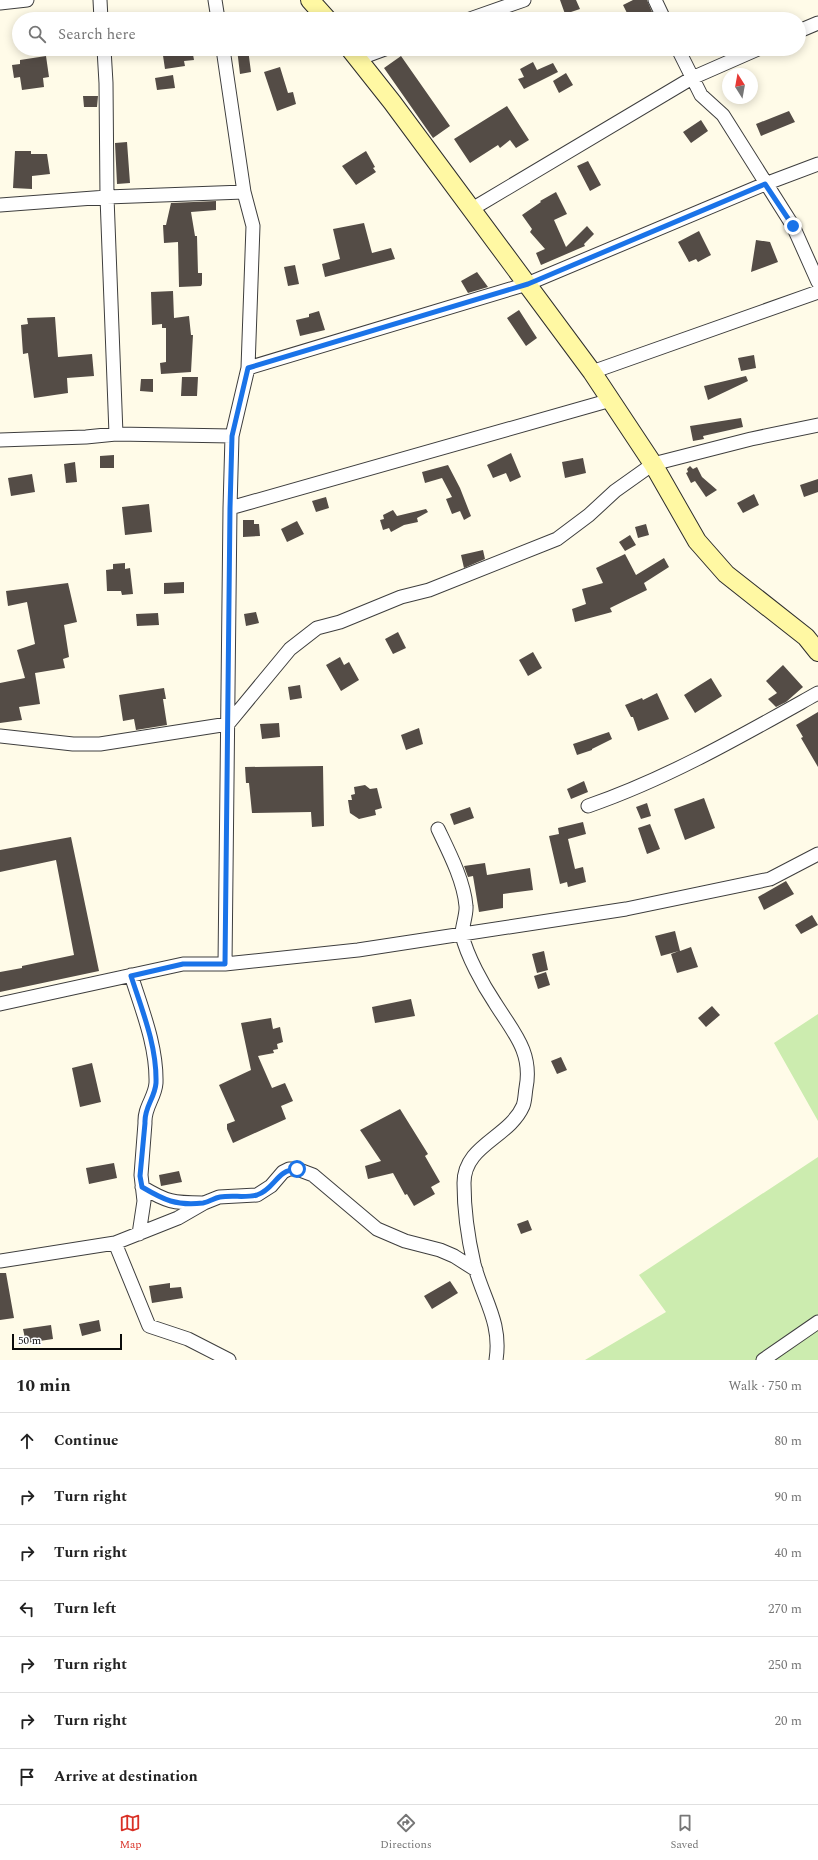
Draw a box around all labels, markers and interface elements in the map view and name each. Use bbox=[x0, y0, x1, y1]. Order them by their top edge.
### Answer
search box bbox=[12, 12, 806, 56]
icon: search bbox=[26, 23, 48, 45]
text: Search here bbox=[58, 23, 136, 46]
north arrow bbox=[722, 68, 758, 104]
route end bbox=[784, 217, 802, 235]
route start bbox=[288, 1160, 306, 1178]
scale bar bbox=[12, 1332, 122, 1351]
text: 50 m bbox=[18, 1332, 41, 1349]
text: 10 min bbox=[16, 1373, 71, 1399]
text: Walk · 750 m bbox=[728, 1376, 802, 1396]
text: Continue bbox=[54, 1429, 119, 1452]
icon: ahead bbox=[16, 1430, 38, 1452]
text: 80 m bbox=[775, 1431, 802, 1451]
text: Turn right bbox=[54, 1485, 127, 1508]
icon: right bbox=[16, 1486, 38, 1508]
text: 90 m bbox=[775, 1487, 802, 1507]
text: Turn right bbox=[54, 1541, 127, 1564]
icon: right bbox=[16, 1542, 38, 1564]
text: 40 m bbox=[775, 1543, 802, 1563]
text: Turn left bbox=[54, 1597, 116, 1620]
icon: left bbox=[16, 1598, 38, 1620]
text: 270 m bbox=[768, 1599, 802, 1619]
text: Turn right bbox=[54, 1653, 127, 1676]
icon: right bbox=[16, 1654, 38, 1676]
text: 250 m bbox=[768, 1655, 802, 1675]
text: Turn right bbox=[54, 1709, 127, 1732]
icon: right bbox=[16, 1710, 38, 1732]
text: 20 m bbox=[775, 1711, 802, 1731]
text: Arrive at destination bbox=[54, 1765, 198, 1788]
icon: arrive bbox=[16, 1766, 38, 1788]
tab: Map bbox=[119, 1812, 142, 1853]
tab: Directions bbox=[380, 1812, 432, 1853]
tab: Saved bbox=[670, 1812, 699, 1853]

